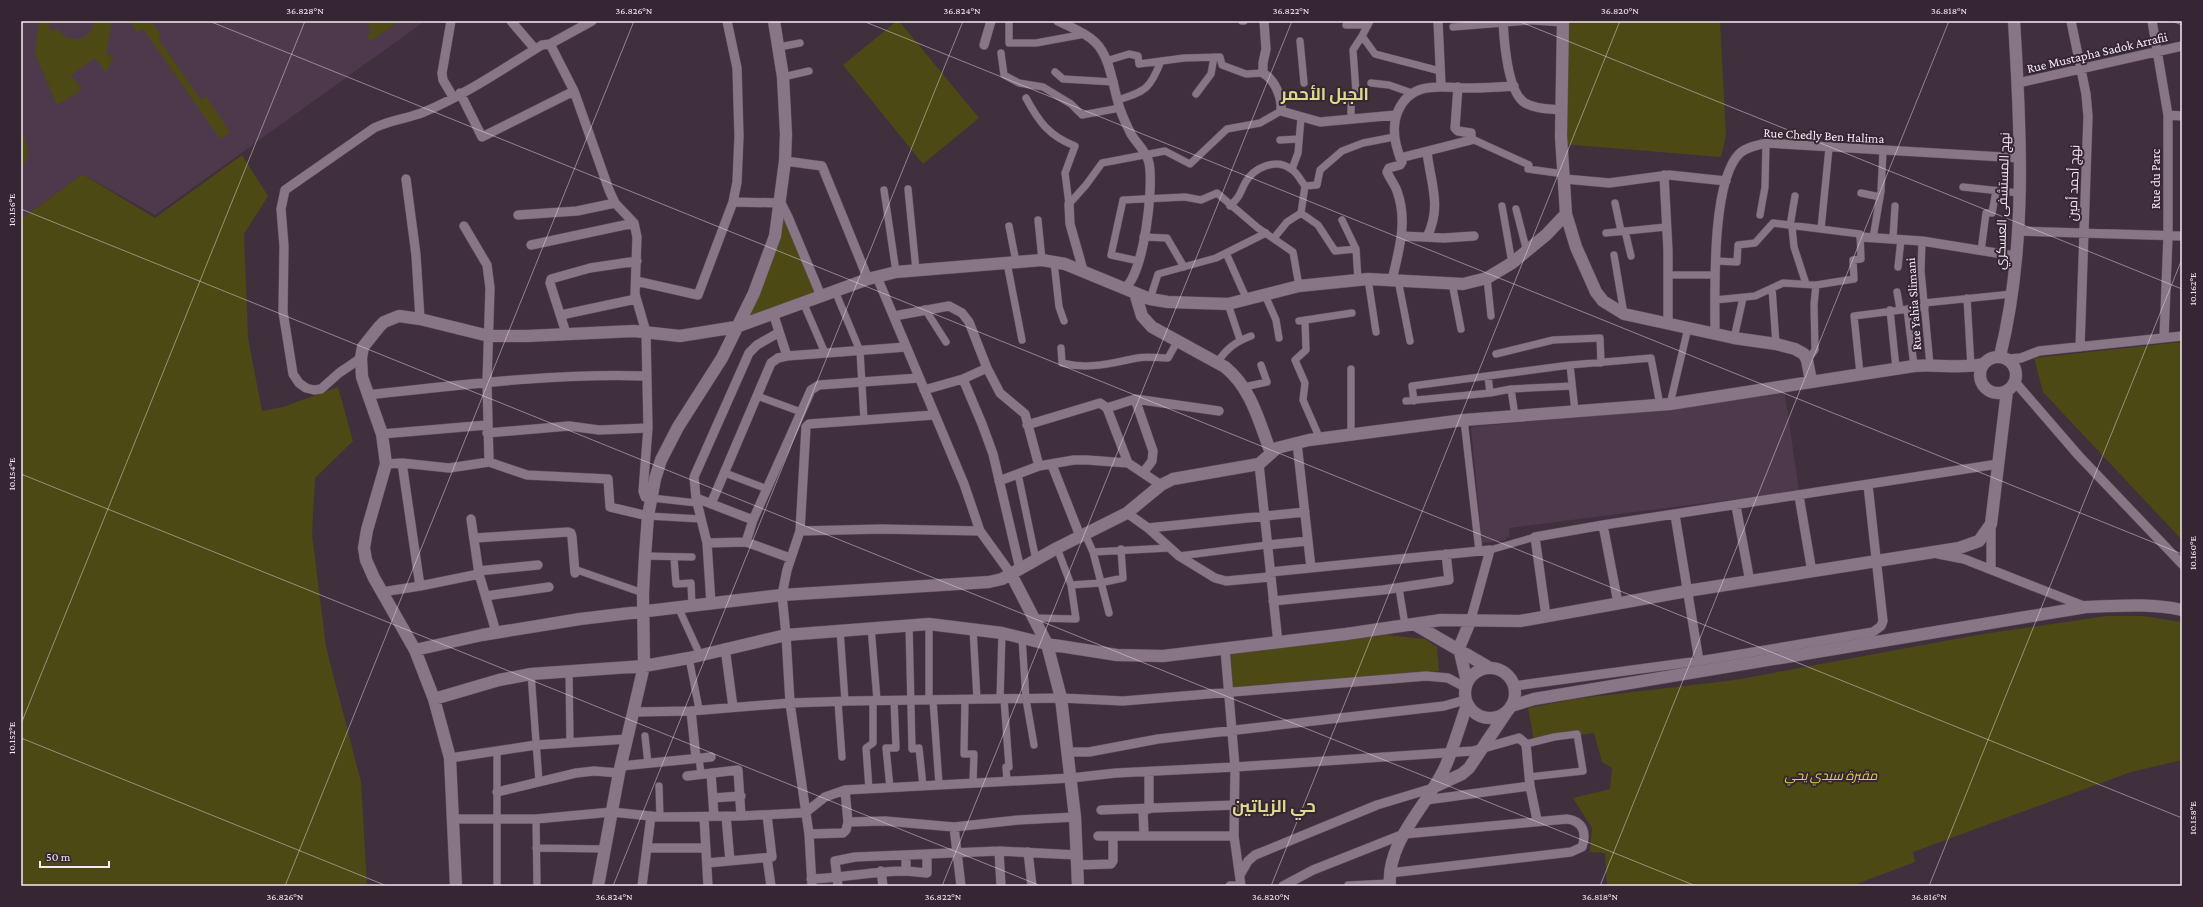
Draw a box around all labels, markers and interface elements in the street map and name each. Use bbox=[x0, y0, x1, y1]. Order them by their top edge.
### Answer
text: 36.828°N bbox=[286, 5, 324, 16]
text: 36.826°N bbox=[616, 5, 653, 16]
text: 36.824°N bbox=[943, 5, 981, 16]
text: 36.822°N bbox=[1273, 5, 1310, 16]
text: 36.820°N bbox=[1601, 5, 1639, 16]
text: 36.818°N bbox=[1931, 5, 1967, 16]
street label: Rue Mustapha Sadok Arrafii bbox=[2025, 29, 2170, 76]
district label: الجبل الأحمر bbox=[1280, 84, 1369, 104]
street label: Rue Chedly Ben Halima bbox=[1763, 125, 1885, 146]
street label: نهج المستشفى العسكري bbox=[1993, 132, 2015, 270]
street label: نهج أحمد أمين bbox=[2064, 145, 2083, 221]
street label: Rue du Parc bbox=[2148, 148, 2163, 209]
text: 10.156°E bbox=[6, 193, 17, 226]
street label: Rue Yahia Slimani bbox=[1903, 257, 1924, 351]
text: 10.162°E bbox=[2187, 272, 2198, 305]
text: 10.154°E bbox=[6, 457, 17, 491]
text: 10.160°E bbox=[2187, 535, 2198, 570]
text: 10.152°E bbox=[6, 721, 17, 754]
park label: مقبرة سيدي يحي bbox=[1785, 768, 1878, 786]
district label: حي الزياتين bbox=[1232, 797, 1316, 820]
text: 10.158°E bbox=[2187, 801, 2198, 835]
scale bar bbox=[40, 843, 109, 869]
text: 50 m bbox=[46, 850, 71, 864]
text: 36.826°N bbox=[267, 891, 304, 902]
text: 36.824°N bbox=[595, 891, 633, 902]
text: 36.822°N bbox=[925, 891, 962, 902]
text: 36.820°N bbox=[1252, 891, 1290, 902]
text: 36.818°N bbox=[1582, 891, 1618, 902]
text: 36.816°N bbox=[1911, 891, 1947, 902]

